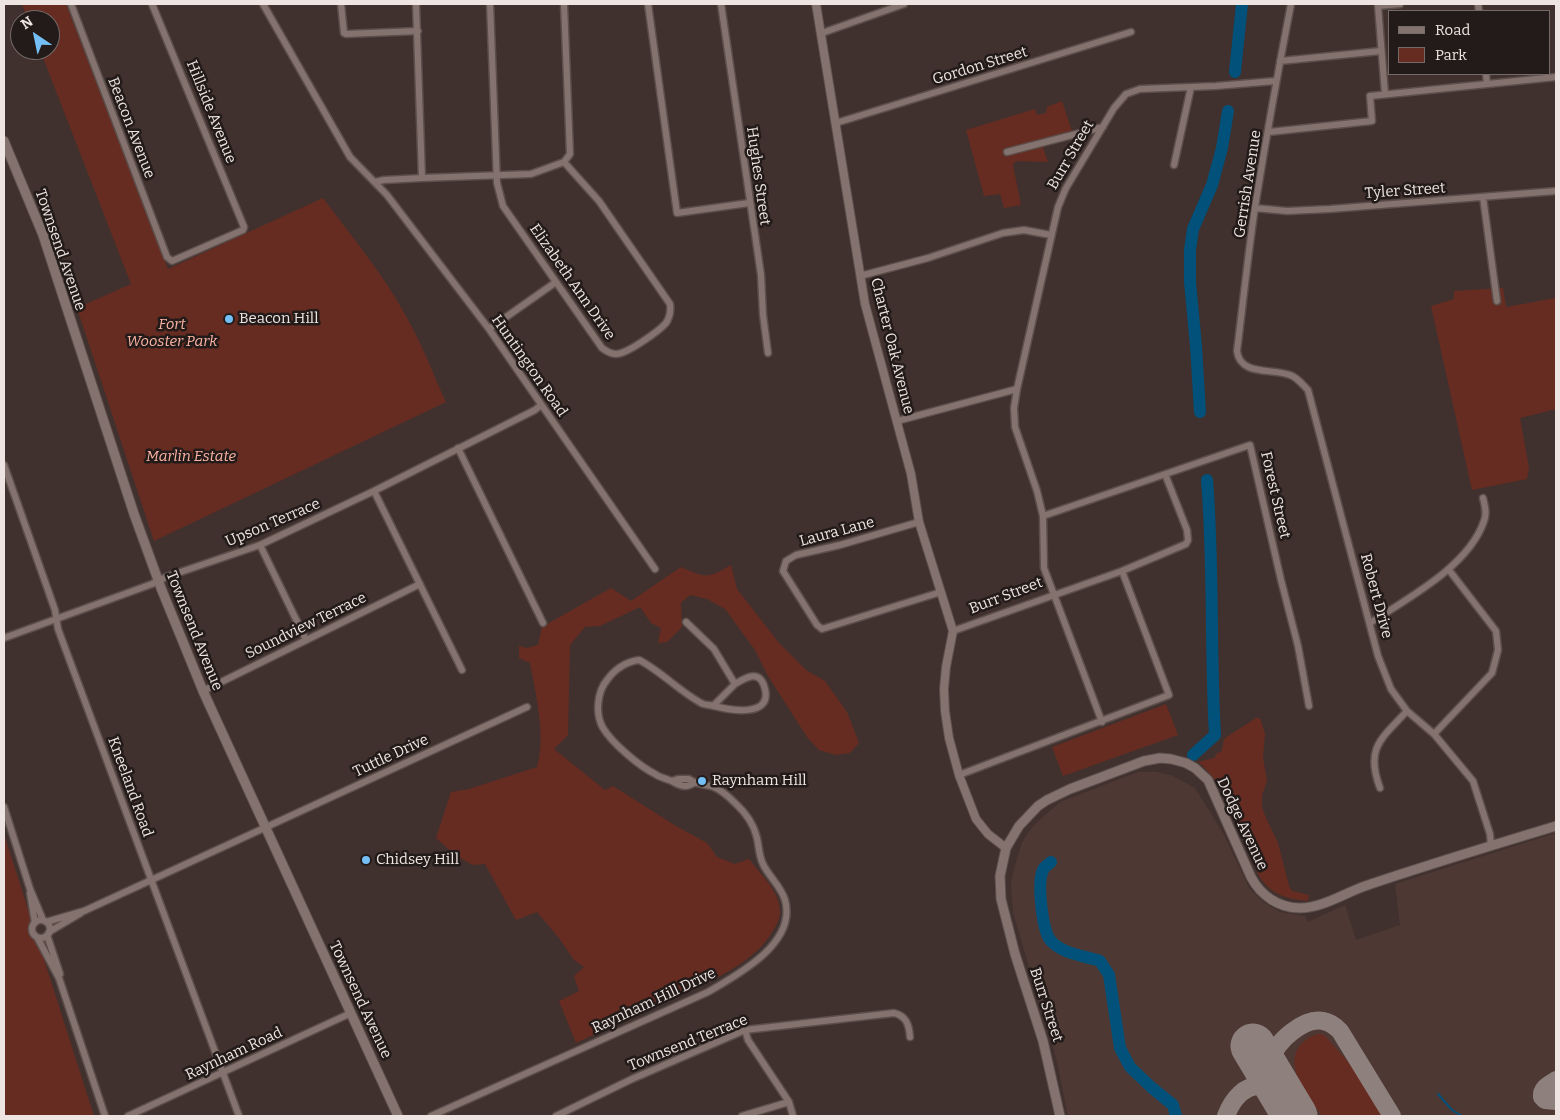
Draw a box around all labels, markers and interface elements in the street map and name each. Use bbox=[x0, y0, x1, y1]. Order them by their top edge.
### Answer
north arrow bbox=[10, 10, 60, 60]
legend bbox=[1388, 10, 1550, 75]
text: N bbox=[18, 13, 36, 33]
text: Road bbox=[1435, 21, 1470, 39]
street label: Gordon Street bbox=[930, 43, 1030, 89]
text: Park bbox=[1435, 46, 1467, 64]
street label: Hillside Avenue bbox=[182, 58, 240, 166]
street label: Beacon Avenue bbox=[103, 75, 159, 181]
street label: Burr Street bbox=[1044, 117, 1098, 193]
street label: Hughes Street bbox=[742, 125, 774, 227]
street label: Gerrish Avenue bbox=[1231, 129, 1265, 239]
street label: Tyler Street bbox=[1364, 179, 1446, 203]
street label: Townsend Avenue bbox=[31, 187, 89, 313]
street label: Elizabeth Ann Drive bbox=[525, 221, 619, 343]
street label: Charter Oak Avenue bbox=[866, 276, 918, 416]
place label: Beacon Hill bbox=[239, 310, 318, 328]
street label: Huntington Road bbox=[487, 312, 571, 420]
marker: Beacon Hill bbox=[223, 313, 235, 325]
park label: Fort Wooster Park bbox=[127, 316, 217, 351]
park label: Marlin Estate bbox=[146, 448, 236, 466]
street label: Forest Street bbox=[1256, 450, 1294, 540]
street label: Upson Terrace bbox=[223, 495, 323, 551]
street label: Laura Lane bbox=[798, 513, 876, 551]
street label: Robert Drive bbox=[1356, 552, 1396, 640]
street label: Townsend Avenue bbox=[162, 569, 226, 693]
street label: Burr Street bbox=[967, 574, 1045, 618]
street label: Soundview Terrace bbox=[242, 589, 370, 663]
street label: Tuttle Drive bbox=[351, 731, 431, 781]
street label: Kneeland Road bbox=[104, 734, 156, 840]
place label: Raynham Hill bbox=[712, 772, 807, 790]
marker: Raynham Hill bbox=[696, 775, 708, 787]
street label: Dodge Avenue bbox=[1213, 775, 1271, 873]
place label: Chidsey Hill bbox=[376, 851, 459, 869]
marker: Chidsey Hill bbox=[360, 854, 372, 866]
street label: Townsend Avenue bbox=[325, 939, 395, 1061]
street label: Raynham Hill Drive bbox=[589, 964, 719, 1038]
street label: Burr Street bbox=[1026, 966, 1066, 1044]
street label: Townsend Terrace bbox=[626, 1011, 750, 1075]
street label: Raynham Road bbox=[183, 1024, 285, 1084]

